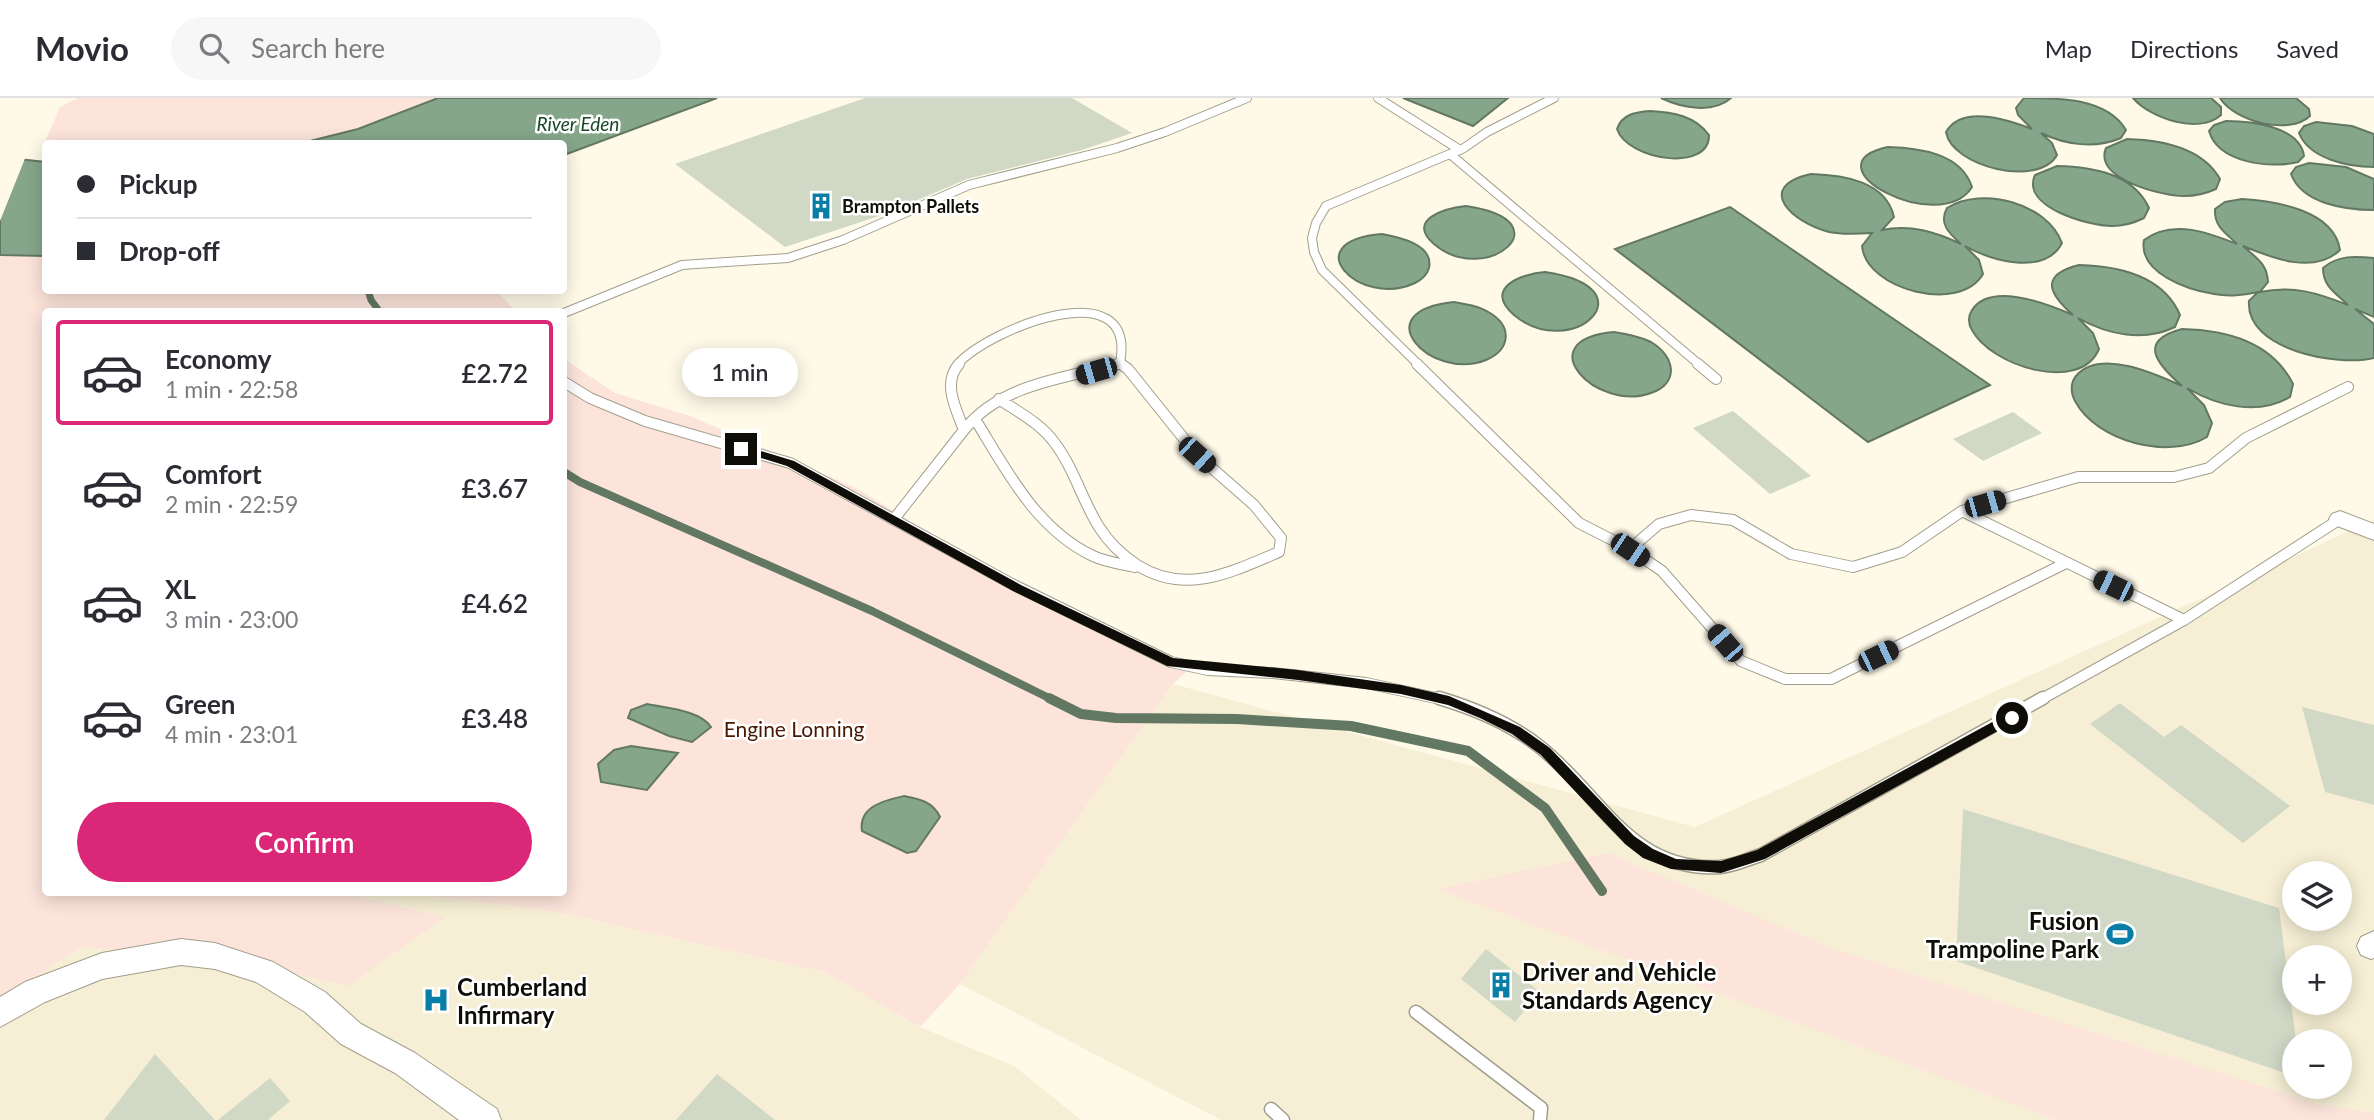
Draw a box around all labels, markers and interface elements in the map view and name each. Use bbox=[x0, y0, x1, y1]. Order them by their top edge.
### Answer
search box bbox=[171, 17, 661, 80]
text: Movio bbox=[35, 28, 129, 68]
icon: search bbox=[195, 29, 233, 67]
text: Search here bbox=[251, 32, 385, 64]
text: Map bbox=[2045, 34, 2092, 63]
text: Directions bbox=[2130, 34, 2238, 63]
text: Saved bbox=[2276, 34, 2339, 63]
water label: River Eden bbox=[537, 112, 619, 135]
text: Pickup bbox=[119, 168, 198, 200]
building icon: Brampton Pallets bbox=[806, 191, 836, 221]
place label: Brampton Pallets bbox=[842, 195, 979, 217]
text: Drop-off bbox=[119, 235, 220, 267]
icon: car bbox=[81, 341, 144, 404]
text: Economy bbox=[165, 343, 271, 375]
callout: 1 min bbox=[683, 348, 799, 396]
car bbox=[1073, 355, 1120, 387]
text: £2.72 bbox=[462, 357, 528, 389]
text: 1 min bbox=[712, 358, 768, 386]
text: 1 min · 22:58 bbox=[165, 375, 298, 403]
route end bbox=[725, 433, 757, 465]
car bbox=[1175, 433, 1220, 477]
icon: car bbox=[81, 456, 144, 519]
text: Comfort bbox=[165, 458, 262, 490]
text: £3.67 bbox=[462, 472, 528, 504]
car bbox=[1962, 488, 2009, 520]
text: 2 min · 22:59 bbox=[165, 490, 298, 518]
car bbox=[1607, 530, 1654, 570]
car bbox=[2090, 567, 2137, 605]
icon: car bbox=[81, 571, 144, 634]
text: XL bbox=[165, 573, 196, 605]
text: £4.62 bbox=[462, 587, 528, 619]
text: 3 min · 23:00 bbox=[165, 605, 298, 633]
car bbox=[1704, 620, 1747, 666]
car bbox=[1855, 637, 1902, 675]
icon: car bbox=[81, 686, 144, 749]
text: Green bbox=[165, 688, 235, 720]
text: £3.48 bbox=[462, 702, 528, 734]
route start bbox=[1996, 702, 2028, 734]
park label: Engine Lonning bbox=[724, 716, 864, 741]
text: 4 min · 23:01 bbox=[165, 720, 298, 748]
button: Confirm bbox=[77, 802, 532, 882]
map controls bbox=[2282, 861, 2352, 1099]
button: layers bbox=[2282, 861, 2352, 931]
place label: Fusion Trampoline Park bbox=[1926, 906, 2099, 963]
sports icon: Fusion Trampoline Park bbox=[2105, 919, 2135, 949]
button: + bbox=[2282, 945, 2352, 1015]
place label: Driver and Vehicle Standards Agency bbox=[1522, 957, 1716, 1014]
building icon: Driver and Vehicle Standards Agency bbox=[1486, 970, 1516, 1000]
place label: Cumberland Infirmary bbox=[457, 972, 587, 1029]
hospital icon: Cumberland Infirmary bbox=[421, 985, 451, 1015]
button: − bbox=[2282, 1029, 2352, 1099]

